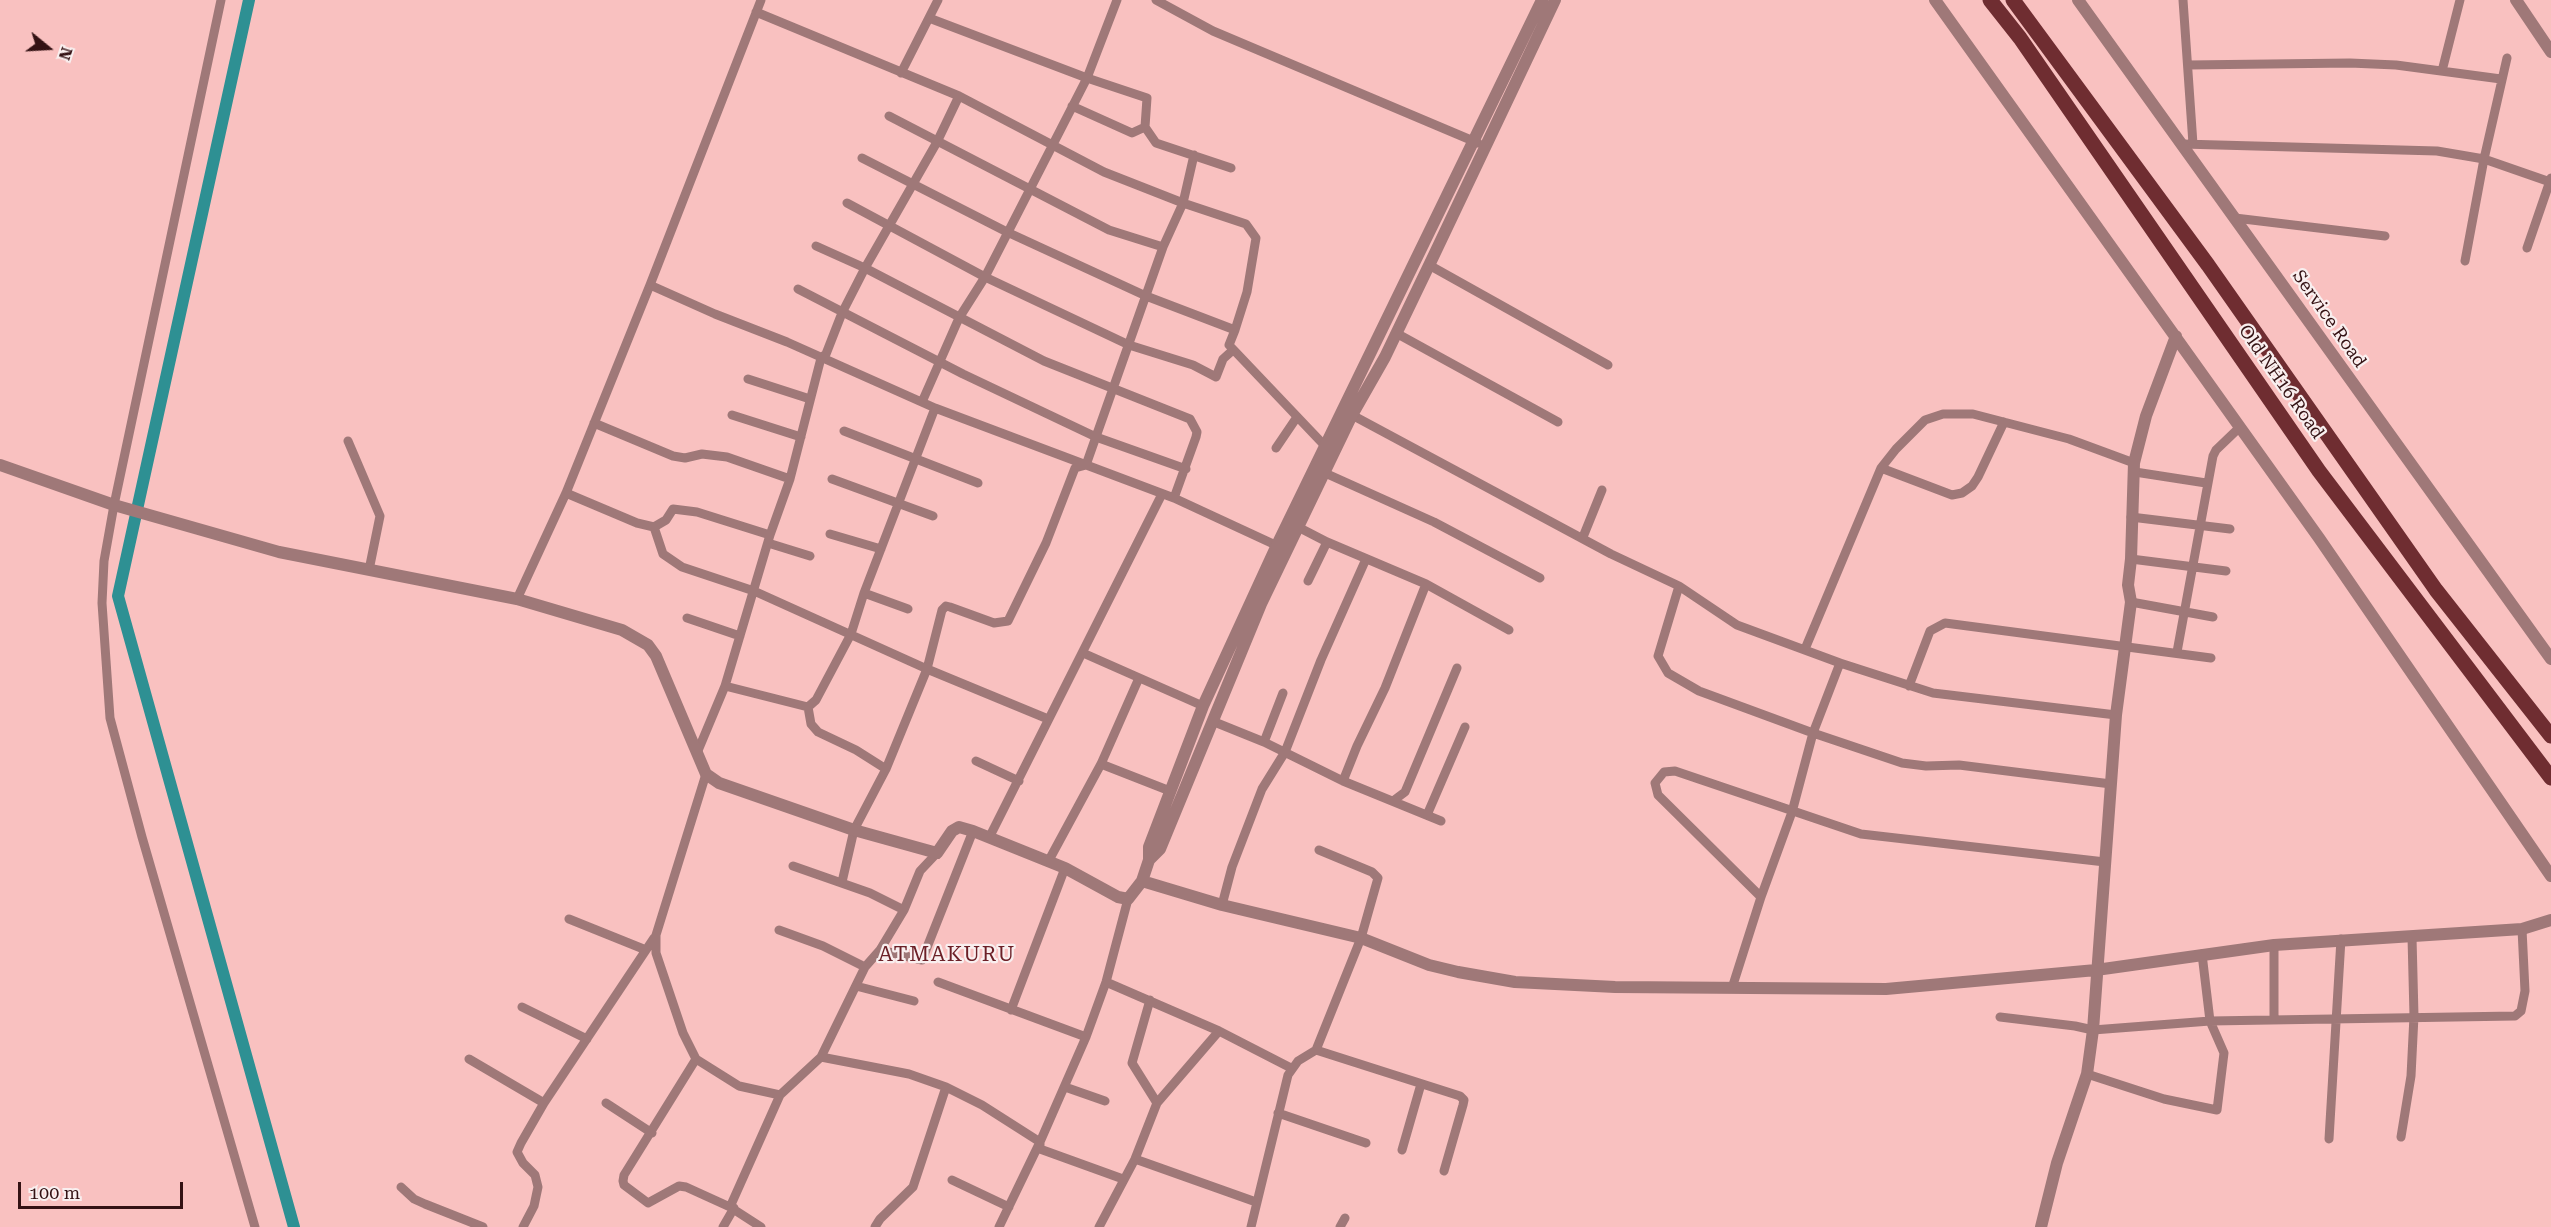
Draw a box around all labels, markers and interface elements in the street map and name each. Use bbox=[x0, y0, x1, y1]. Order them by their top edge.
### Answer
north arrow bbox=[18, 18, 78, 78]
text: N bbox=[55, 45, 77, 63]
street label: Service Road bbox=[2287, 266, 2371, 372]
street label: Old NH16 Road bbox=[2234, 321, 2328, 443]
district label: ATMAKURU bbox=[878, 942, 1016, 968]
scale bar bbox=[21, 1170, 186, 1208]
text: 100 m bbox=[29, 1182, 80, 1203]

